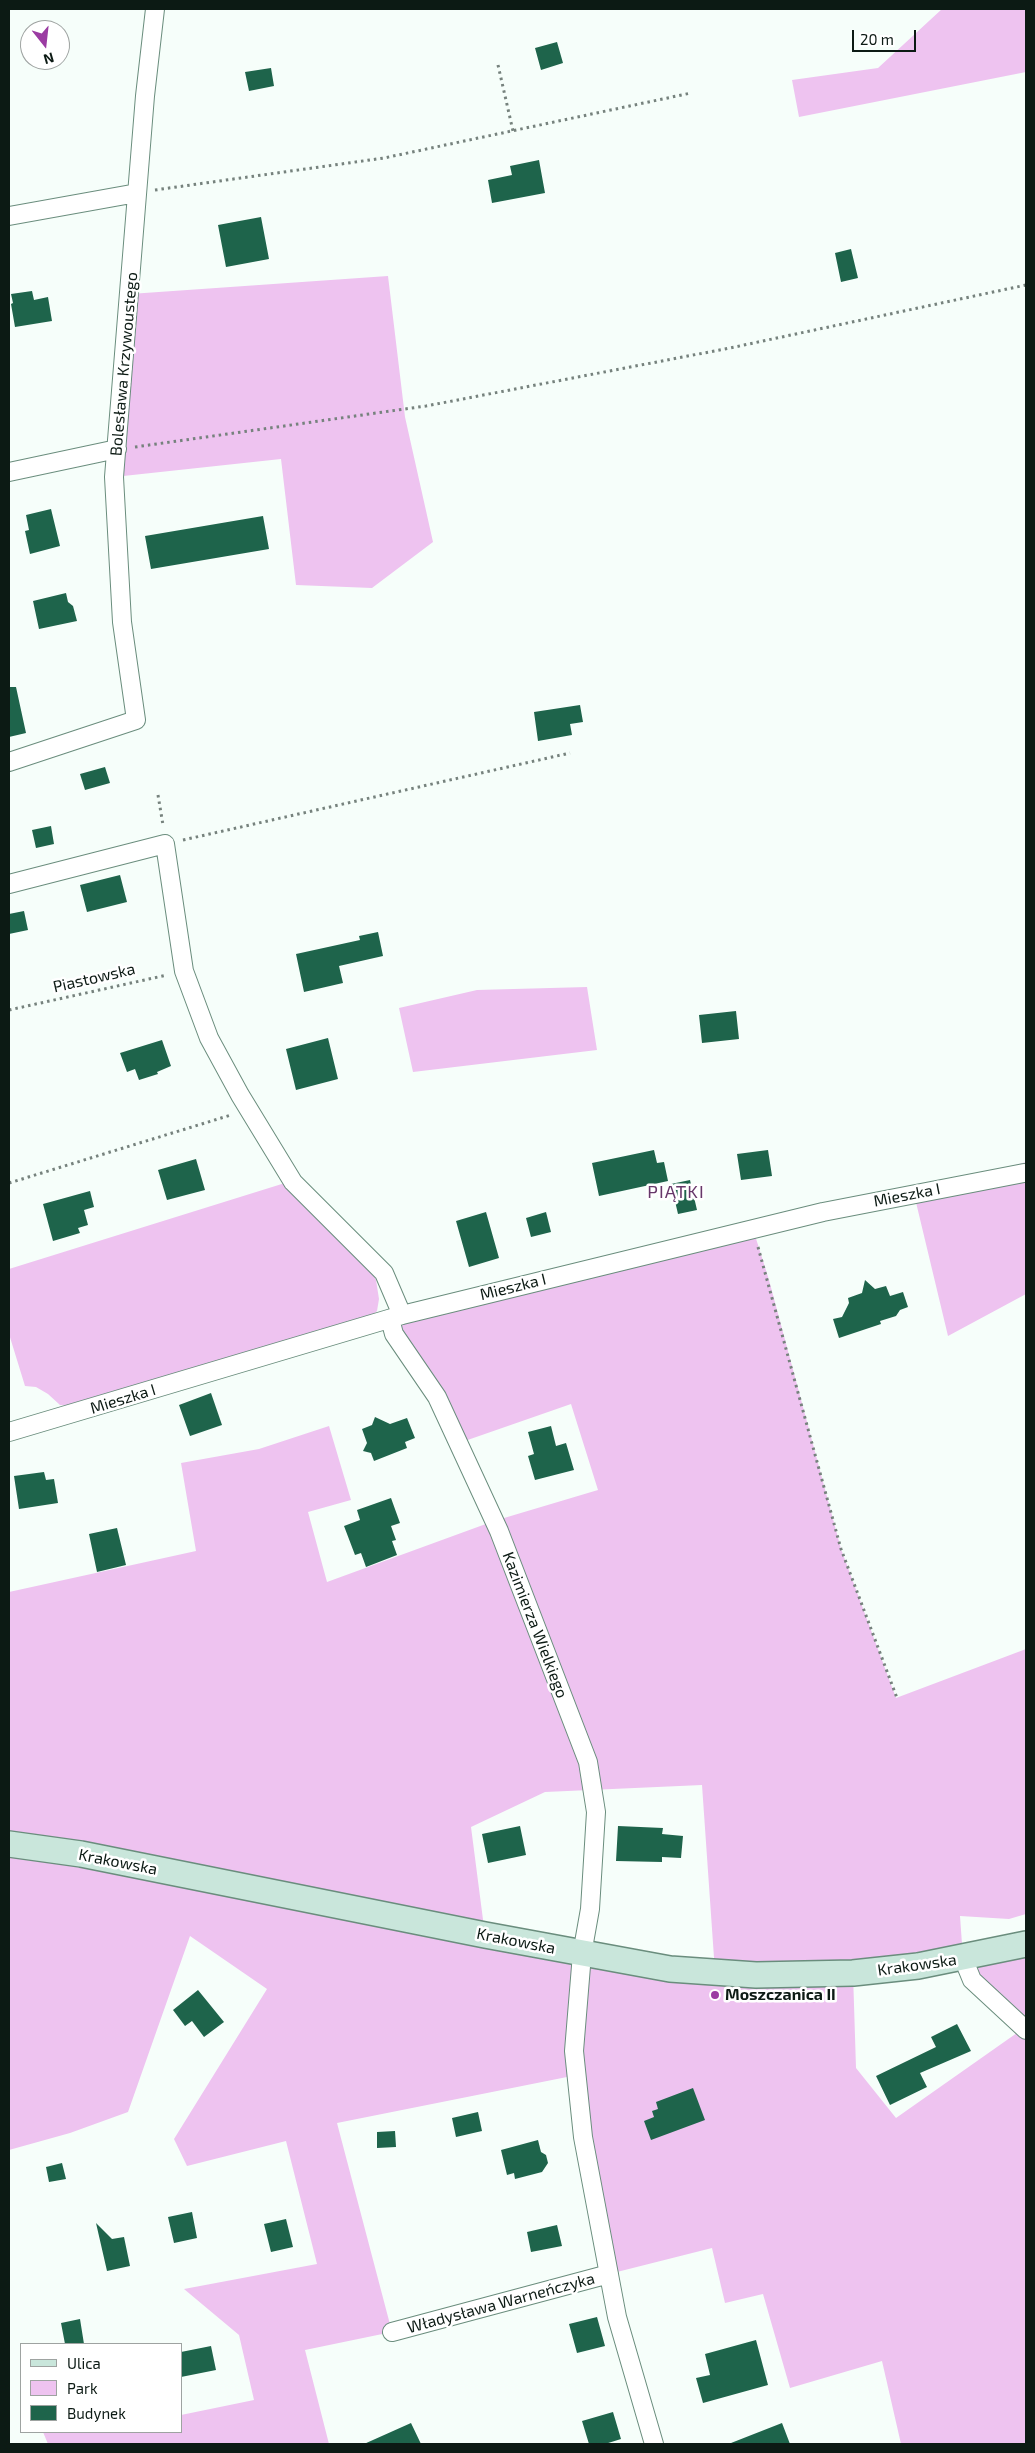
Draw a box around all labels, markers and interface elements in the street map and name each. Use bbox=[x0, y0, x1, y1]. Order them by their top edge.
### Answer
north arrow bbox=[20, 20, 70, 70]
scale bar bbox=[855, 20, 919, 52]
text: 20 m bbox=[860, 30, 894, 48]
text: N bbox=[42, 49, 56, 69]
street label: Bolesława Krzywoustego bbox=[106, 271, 142, 457]
street label: Piastowska bbox=[51, 959, 137, 997]
street label: Mieszka I bbox=[872, 1179, 942, 1211]
district label: PIĄTKI bbox=[647, 1181, 705, 1203]
street label: Mieszka I bbox=[478, 1270, 548, 1304]
street label: Mieszka I bbox=[88, 1380, 158, 1418]
street label: Kazimierza Wielkiego bbox=[498, 1549, 572, 1701]
street label: Krakowska bbox=[77, 1845, 159, 1879]
street label: Krakowska bbox=[475, 1924, 557, 1958]
street label: Krakowska bbox=[876, 1950, 958, 1980]
place label: Moszczanica II bbox=[725, 1985, 836, 2005]
marker: Moszczanica II bbox=[709, 1989, 721, 2001]
street label: Władysława Warneńczyka bbox=[405, 2269, 597, 2337]
legend bbox=[20, 2343, 182, 2433]
text: Ulica bbox=[67, 2354, 101, 2372]
text: Park bbox=[67, 2379, 98, 2397]
text: Budynek bbox=[67, 2404, 126, 2422]

